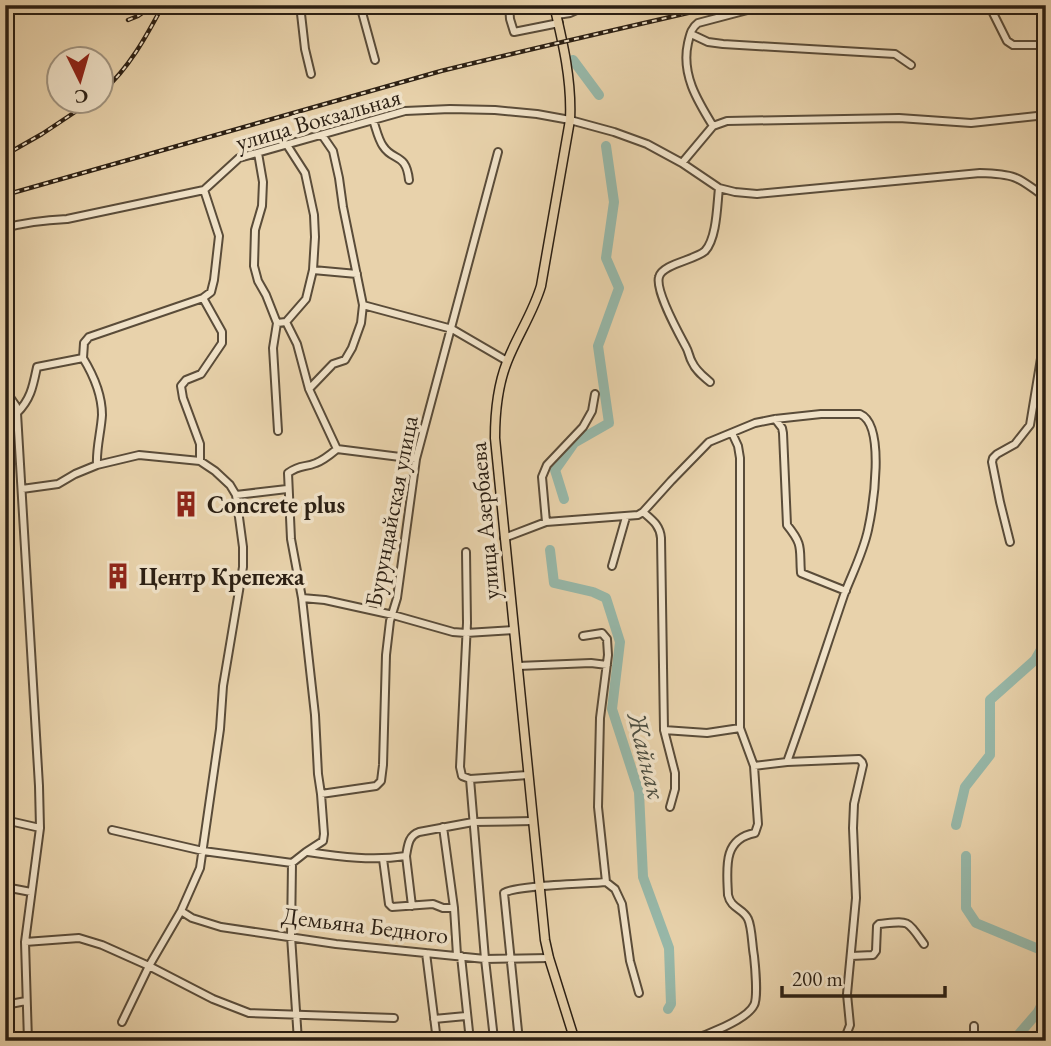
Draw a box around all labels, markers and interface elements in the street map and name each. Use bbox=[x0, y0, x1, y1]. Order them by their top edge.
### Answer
north arrow bbox=[46, 46, 116, 116]
street label: улица Вокзальная bbox=[232, 81, 404, 157]
text: С bbox=[74, 83, 89, 109]
street label: Бурундайская улица bbox=[357, 412, 425, 609]
street label: улица Азербаева bbox=[462, 441, 506, 601]
building icon: Concrete plus bbox=[171, 489, 201, 519]
place label: Concrete plus bbox=[207, 489, 345, 520]
building icon: Центр Крепежа bbox=[103, 561, 133, 591]
place label: Центр Крепежа bbox=[139, 561, 305, 592]
water label: Жайнак bbox=[619, 707, 674, 803]
street label: Демьяна Бедного bbox=[280, 899, 450, 951]
scale bar bbox=[782, 955, 944, 999]
text: 200 m bbox=[792, 965, 843, 992]

